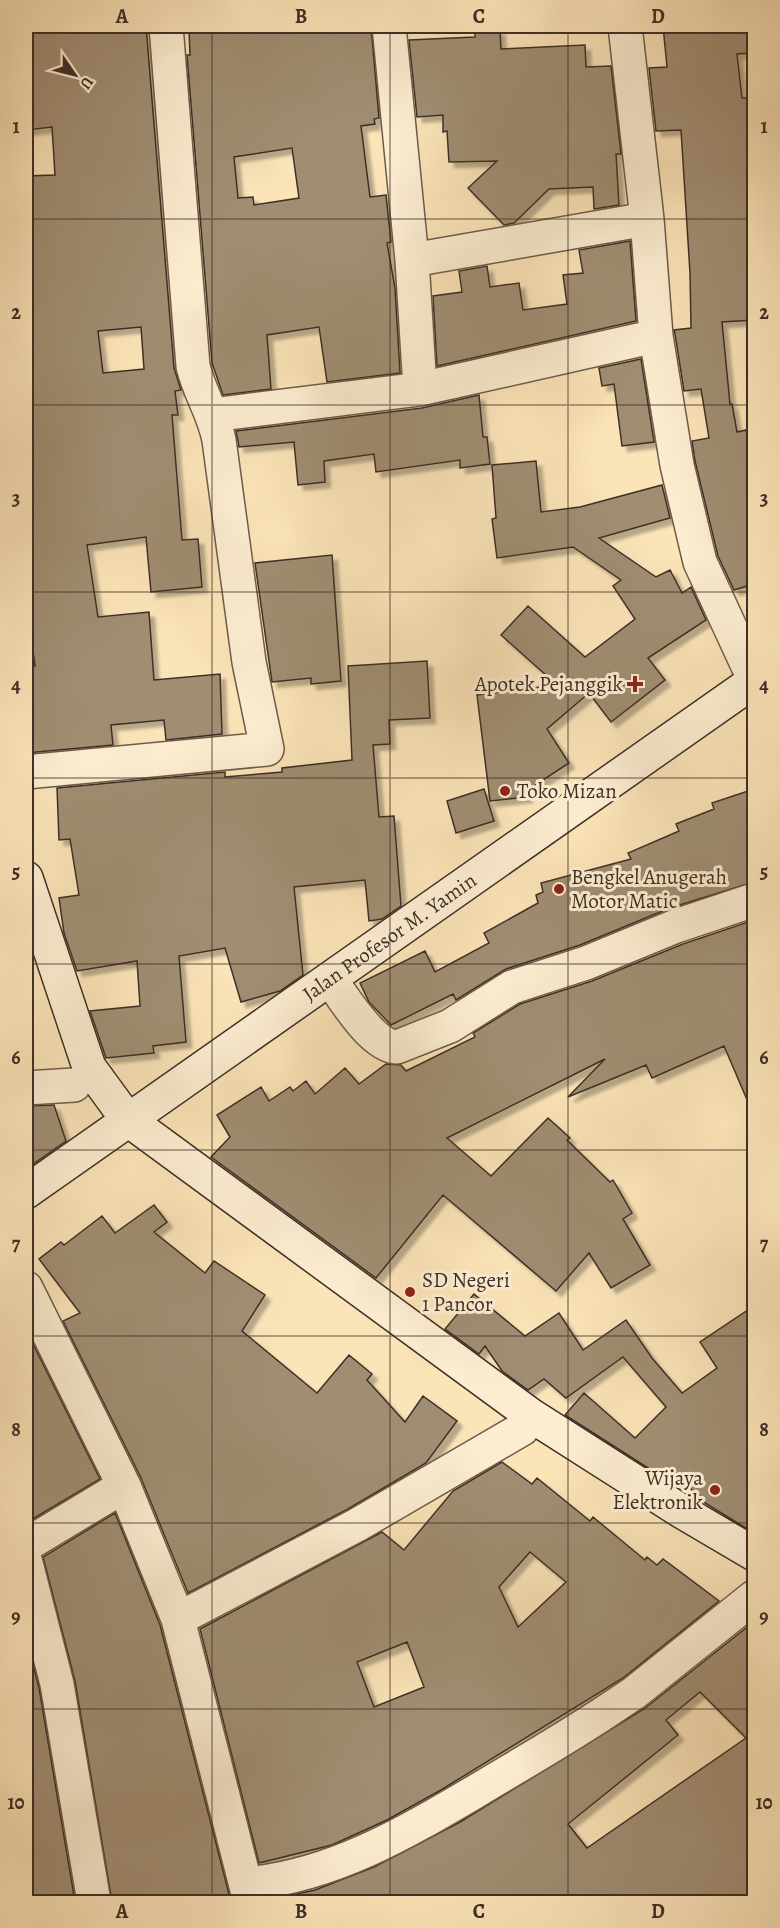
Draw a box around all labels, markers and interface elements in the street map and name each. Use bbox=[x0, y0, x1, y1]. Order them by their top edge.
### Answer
text: A bbox=[115, 3, 129, 30]
text: B bbox=[295, 3, 307, 30]
text: C bbox=[473, 3, 485, 30]
text: D bbox=[651, 3, 665, 30]
north arrow bbox=[45, 45, 105, 105]
text: U bbox=[74, 72, 98, 94]
text: 1 bbox=[12, 113, 20, 140]
text: 1 bbox=[760, 113, 768, 140]
text: 2 bbox=[11, 299, 21, 326]
text: 2 bbox=[759, 299, 769, 326]
text: 3 bbox=[12, 485, 20, 512]
text: 3 bbox=[760, 485, 768, 512]
place label: Apotek Pejanggik bbox=[474, 670, 624, 698]
text: 4 bbox=[11, 672, 21, 699]
text: 4 bbox=[759, 672, 769, 699]
marker: Apotek Pejanggik bbox=[628, 677, 642, 691]
place label: Toko Mizan bbox=[517, 777, 617, 805]
marker: Toko Mizan bbox=[498, 784, 512, 798]
text: 5 bbox=[12, 858, 20, 885]
text: 5 bbox=[760, 858, 768, 885]
place label: Bengkel Anugerah Motor Matic bbox=[571, 863, 727, 915]
street label: Jalan Profesor M. Yamin bbox=[297, 866, 482, 1008]
marker: Bengkel Anugerah Motor Matic bbox=[552, 882, 566, 896]
text: 6 bbox=[11, 1044, 21, 1071]
text: 6 bbox=[759, 1044, 769, 1071]
text: 7 bbox=[12, 1230, 21, 1257]
text: 7 bbox=[760, 1230, 769, 1257]
place label: SD Negeri 1 Pancor bbox=[422, 1266, 510, 1318]
marker: SD Negeri 1 Pancor bbox=[403, 1285, 417, 1299]
text: 8 bbox=[11, 1416, 21, 1443]
text: 8 bbox=[759, 1416, 769, 1443]
place label: Wijaya Elektronik bbox=[613, 1464, 704, 1516]
marker: Wijaya Elektronik bbox=[708, 1483, 722, 1497]
text: 9 bbox=[11, 1603, 21, 1630]
text: 9 bbox=[759, 1603, 769, 1630]
text: 10 bbox=[7, 1789, 25, 1816]
text: 10 bbox=[755, 1789, 773, 1816]
text: A bbox=[115, 1898, 129, 1925]
text: B bbox=[295, 1898, 307, 1925]
text: C bbox=[473, 1898, 485, 1925]
text: D bbox=[651, 1898, 665, 1925]

